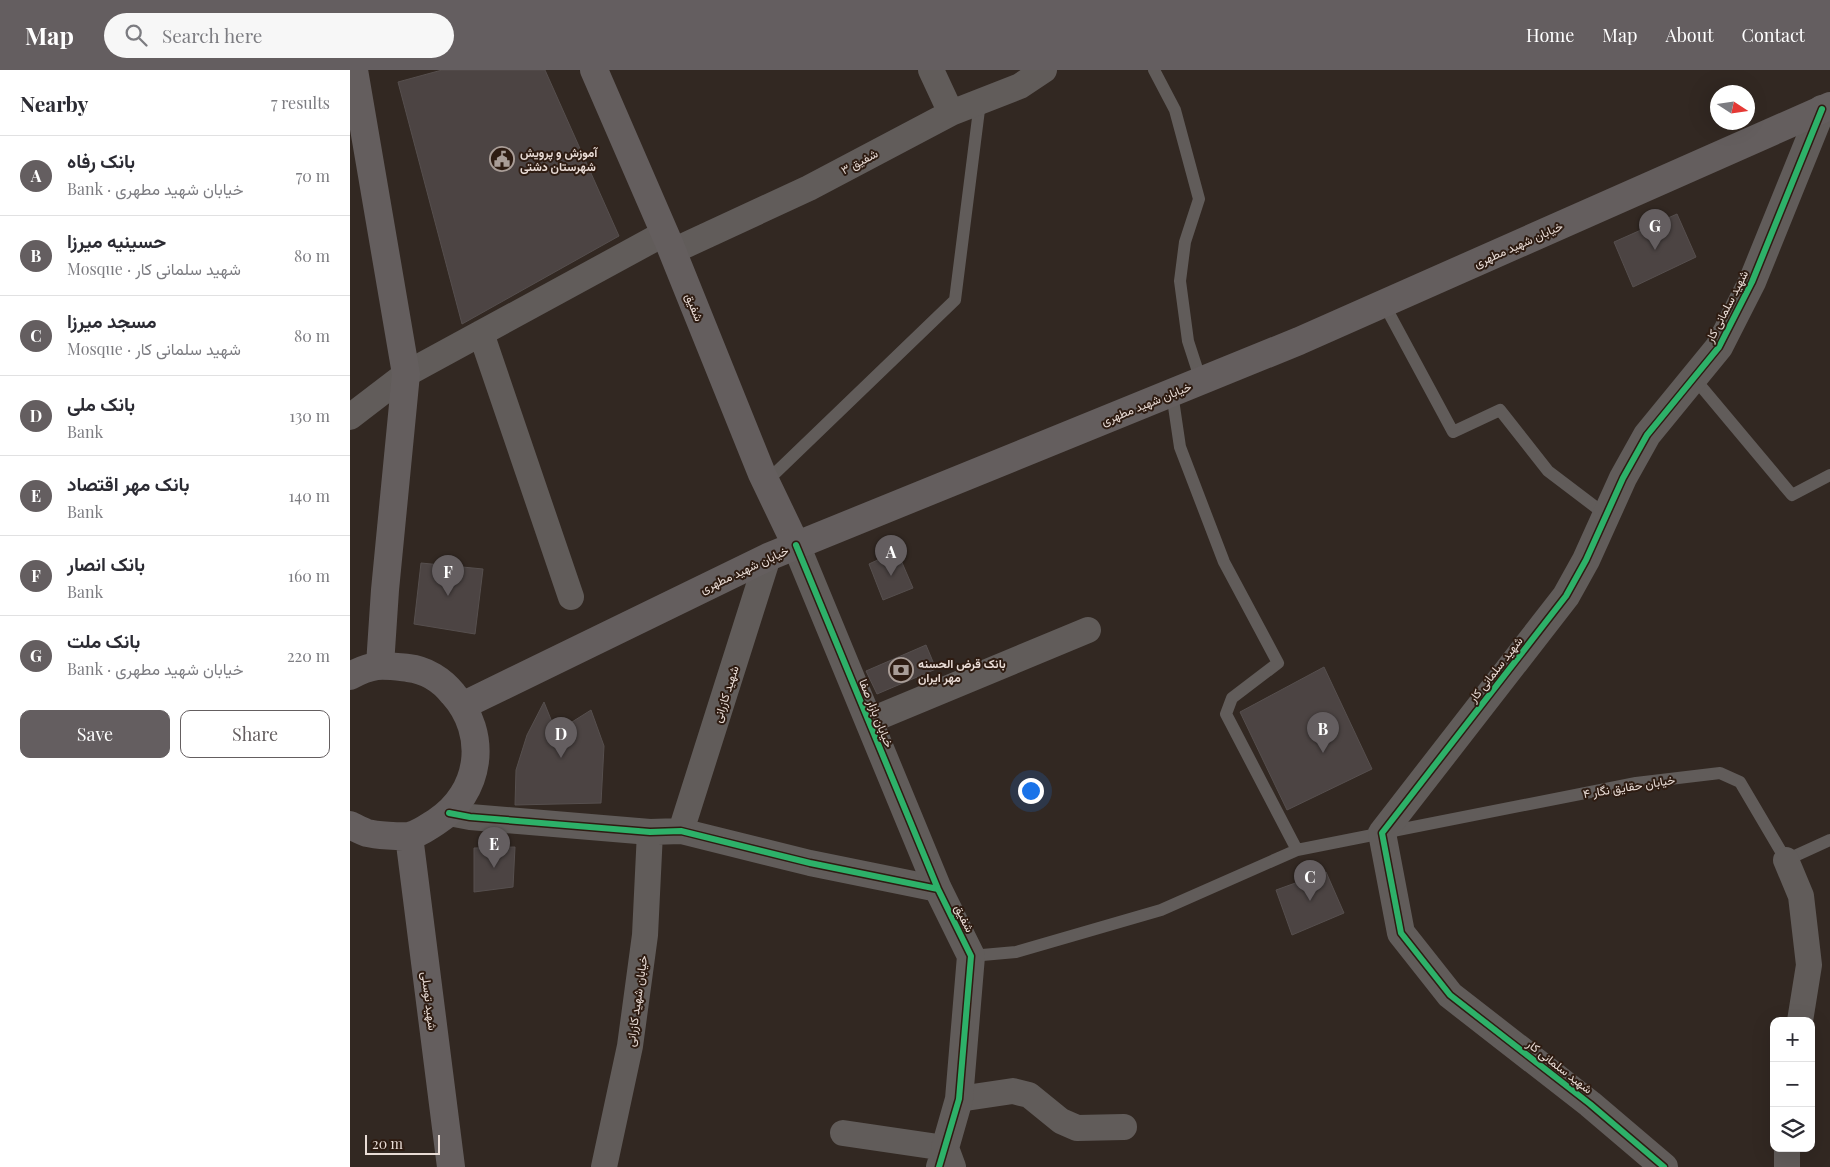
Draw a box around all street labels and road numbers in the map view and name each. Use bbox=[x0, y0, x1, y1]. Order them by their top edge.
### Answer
street label: شفیق ۳ bbox=[838, 145, 881, 178]
street label: خیابان شهید مطهری bbox=[1471, 217, 1566, 272]
street label: شهید سلمانی کار bbox=[1700, 267, 1752, 346]
street label: شفیق bbox=[681, 291, 708, 324]
street label: خیابان شهید مطهری bbox=[1098, 378, 1194, 429]
street label: خیابان شهید مطهری bbox=[697, 541, 791, 597]
street label: شهید سلمانی کار bbox=[1464, 633, 1526, 707]
street label: شهید کازرانی bbox=[708, 664, 743, 725]
street label: خیابان بازار صفا bbox=[855, 676, 898, 750]
street label: خیابان حقایق نگار ۴ bbox=[1582, 771, 1676, 802]
street label: شفیق bbox=[951, 901, 979, 935]
street label: خیابان شهید کازرانی bbox=[622, 954, 651, 1048]
street label: شهید توسلی bbox=[417, 971, 442, 1032]
street label: شهید سلمانی کار bbox=[1522, 1035, 1596, 1097]

